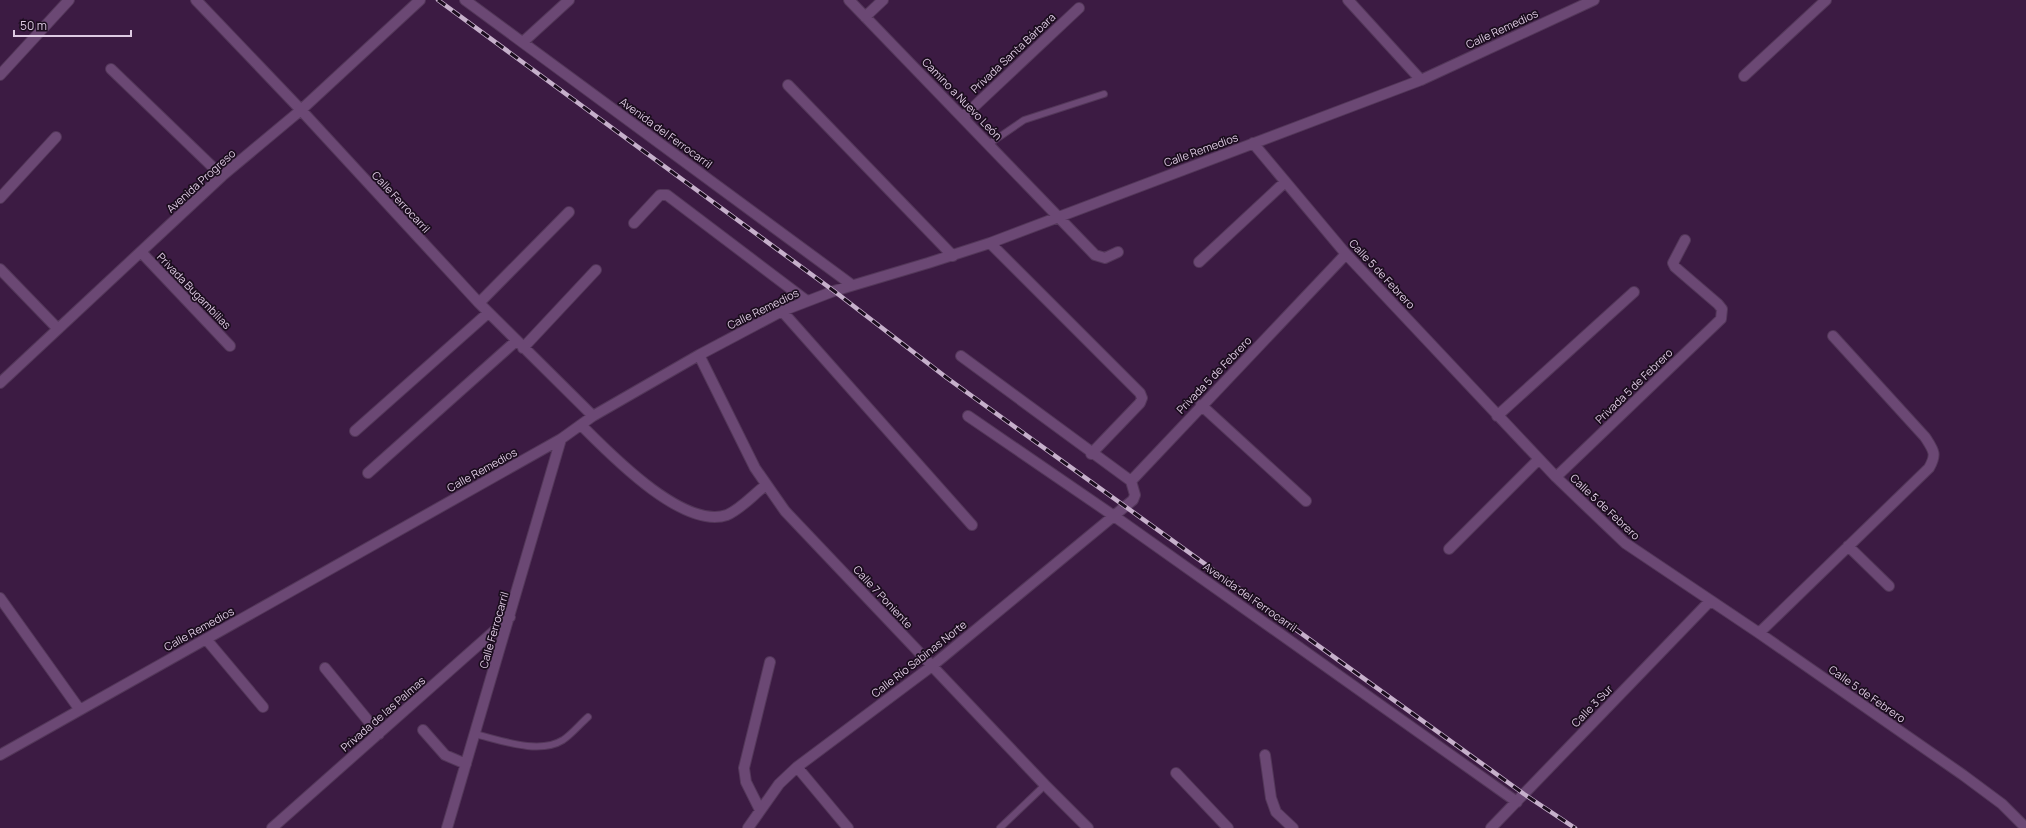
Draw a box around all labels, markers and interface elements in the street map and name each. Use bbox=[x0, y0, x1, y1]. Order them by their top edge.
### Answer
street label: Calle Remedios bbox=[1463, 5, 1540, 52]
street label: Privada Santa Bárbara bbox=[967, 9, 1058, 96]
scale bar bbox=[14, 12, 131, 38]
text: 50 m bbox=[20, 17, 47, 34]
street label: Camino a Nuevo León bbox=[919, 54, 1006, 143]
street label: Avenida del Ferrocarril bbox=[617, 94, 716, 171]
street label: Calle Remedios bbox=[1162, 129, 1240, 170]
street label: Avenida Progreso bbox=[163, 145, 239, 216]
street label: Calle Ferrocarril bbox=[369, 168, 434, 236]
street label: Calle 5 de Febrero bbox=[1346, 235, 1419, 312]
street label: Privada Bugambilias bbox=[154, 249, 235, 332]
street label: Calle Remedios bbox=[724, 285, 801, 332]
street label: Privada 5 de Febrero bbox=[1173, 332, 1255, 417]
street label: Privada 5 de Febrero bbox=[1592, 344, 1676, 426]
street label: Calle Remedios bbox=[444, 444, 520, 495]
street label: Calle 5 de Febrero bbox=[1567, 470, 1644, 543]
street label: Avenida del Ferrocarril bbox=[1200, 559, 1300, 635]
street label: Calle 7 Poniente bbox=[850, 562, 917, 632]
street label: Calle Ferrocarril bbox=[475, 590, 512, 670]
street label: Calle Remedios bbox=[161, 603, 237, 654]
street label: Calle Río Sabinas Norte bbox=[868, 616, 970, 701]
street label: Calle 5 de Febrero bbox=[1826, 662, 1909, 726]
street label: Privada de las Palmas bbox=[337, 673, 428, 755]
street label: Calle 3 Sur bbox=[1568, 681, 1616, 730]

